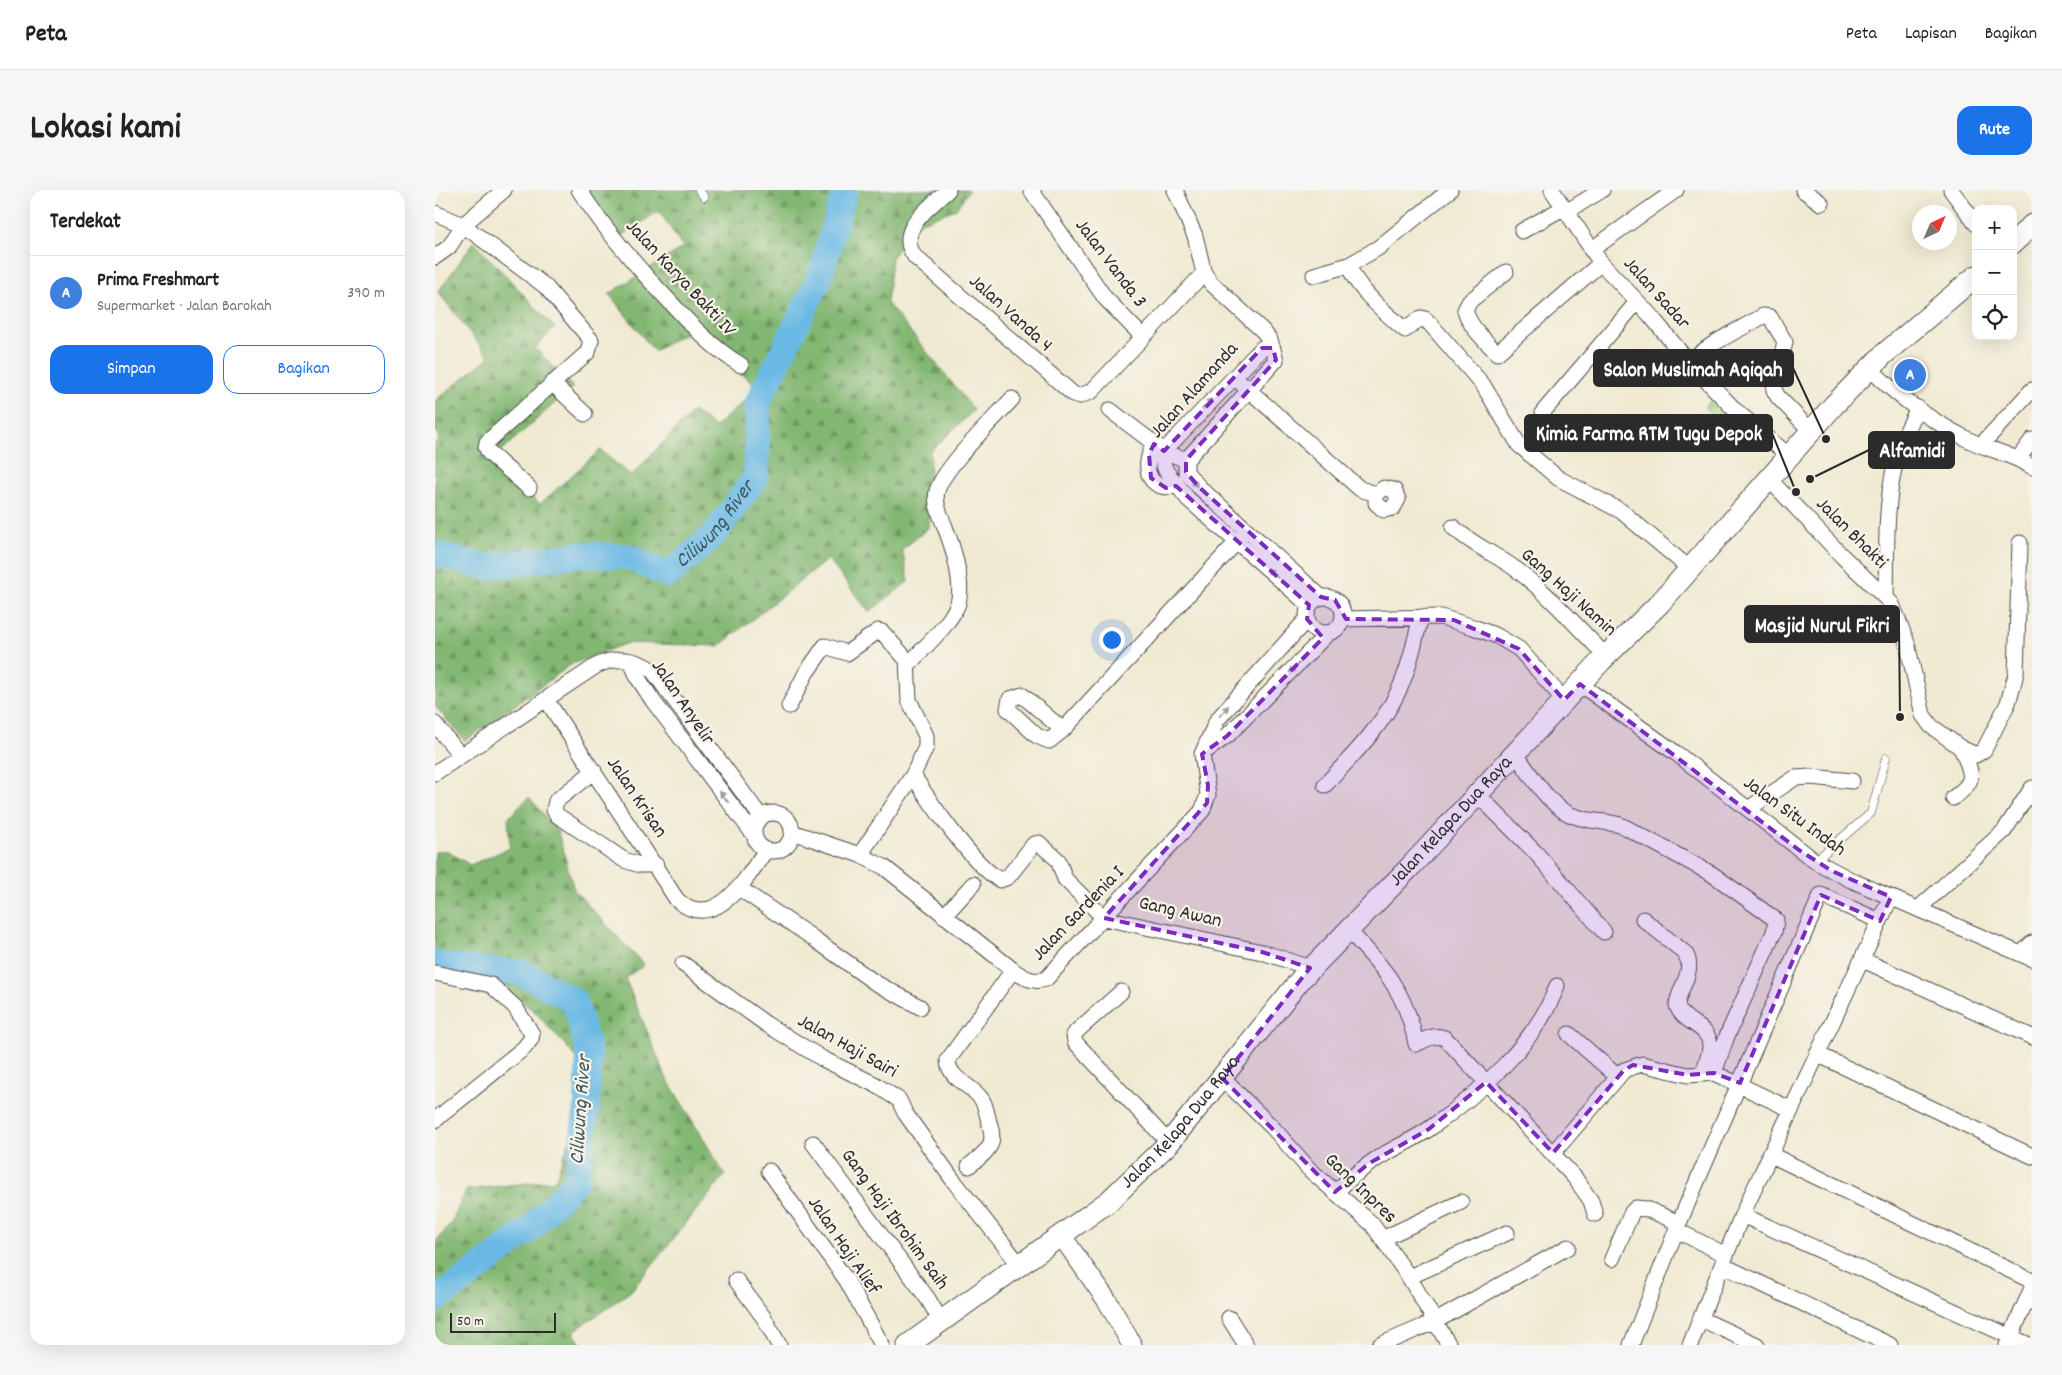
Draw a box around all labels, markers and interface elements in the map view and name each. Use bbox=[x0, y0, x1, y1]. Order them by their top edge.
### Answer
text: Peta bbox=[25, 18, 67, 52]
text: Peta bbox=[1846, 22, 1877, 47]
text: Lapisan bbox=[1905, 22, 1957, 47]
text: Bagikan bbox=[1985, 22, 2037, 47]
text: Lokasi kami bbox=[30, 105, 181, 155]
button: Rute bbox=[1957, 106, 2032, 155]
north arrow bbox=[1912, 205, 1957, 250]
map controls bbox=[1972, 205, 2017, 340]
button: + bbox=[1972, 205, 2017, 250]
text: Terdekat bbox=[50, 208, 121, 238]
street label: Jalan Karya Bakti IV bbox=[618, 214, 742, 344]
street label: Jalan Vanda 3 bbox=[1067, 214, 1153, 314]
button: − bbox=[1972, 250, 2017, 295]
street label: Jalan Sadar bbox=[1616, 252, 1697, 337]
text: Prima Freshmart bbox=[97, 268, 219, 295]
street label: Jalan Vanda 4 bbox=[962, 269, 1058, 359]
text: A bbox=[62, 282, 70, 305]
text: 390 m bbox=[347, 282, 385, 305]
text: Supermarket · Jalan Barokah bbox=[97, 295, 271, 318]
button: locate bbox=[1972, 295, 2017, 340]
street label: Jalan Alamanda bbox=[1144, 336, 1246, 445]
button: Simpan bbox=[50, 345, 213, 394]
button: Bagikan bbox=[223, 345, 385, 394]
callout: Salon Muslimah Aqiqah bbox=[1594, 350, 1793, 386]
pin: A bbox=[1894, 356, 1926, 394]
text: Salon Muslimah Aqiqah bbox=[1603, 357, 1783, 387]
one-way arrow bbox=[1201, 399, 1213, 411]
callout: Kimia Farma RTM Tugu Depok bbox=[1525, 415, 1772, 451]
text: Kimia Farma RTM Tugu Depok bbox=[1536, 421, 1763, 451]
callout: Alfamidi bbox=[1869, 432, 1954, 468]
text: Alfamidi bbox=[1879, 438, 1945, 468]
water label: Ciliwung River bbox=[669, 473, 764, 577]
one-way arrow bbox=[1188, 474, 1199, 487]
street label: Jalan Bhakti bbox=[1809, 492, 1894, 577]
street label: Gang Haji Namin bbox=[1514, 542, 1622, 644]
one-way arrow bbox=[1267, 567, 1279, 579]
callout: Masjid Nurul Fikri bbox=[1745, 606, 1899, 642]
text: Masjid Nurul Fikri bbox=[1755, 613, 1889, 643]
your location bbox=[1099, 627, 1125, 653]
street label: Jalan Anyelir bbox=[643, 655, 721, 752]
one-way arrow bbox=[1288, 662, 1300, 674]
one-way arrow bbox=[1218, 706, 1230, 718]
street label: Jalan Kelapa Dua Raya bbox=[1384, 750, 1520, 894]
street label: Jalan Krisan bbox=[599, 752, 673, 844]
street label: Jalan Situ Indah bbox=[1737, 770, 1851, 864]
one-way arrow bbox=[719, 790, 729, 804]
street label: Jalan Gardenia I bbox=[1026, 860, 1132, 968]
street label: Gang Awan bbox=[1136, 890, 1224, 936]
street label: Jalan Haji Sairi bbox=[792, 1008, 902, 1086]
street label: Jalan Kelapa Dua Raya bbox=[1115, 1050, 1248, 1196]
water label: Ciliwung River bbox=[563, 1052, 601, 1166]
street label: Gang Haji Ibrohim Saih bbox=[833, 1144, 955, 1296]
street label: Gang Inpres bbox=[1317, 1147, 1403, 1231]
street label: Jalan Haji Alief bbox=[800, 1191, 887, 1301]
scale bar bbox=[450, 1310, 556, 1333]
text: 50 m bbox=[457, 1312, 484, 1332]

